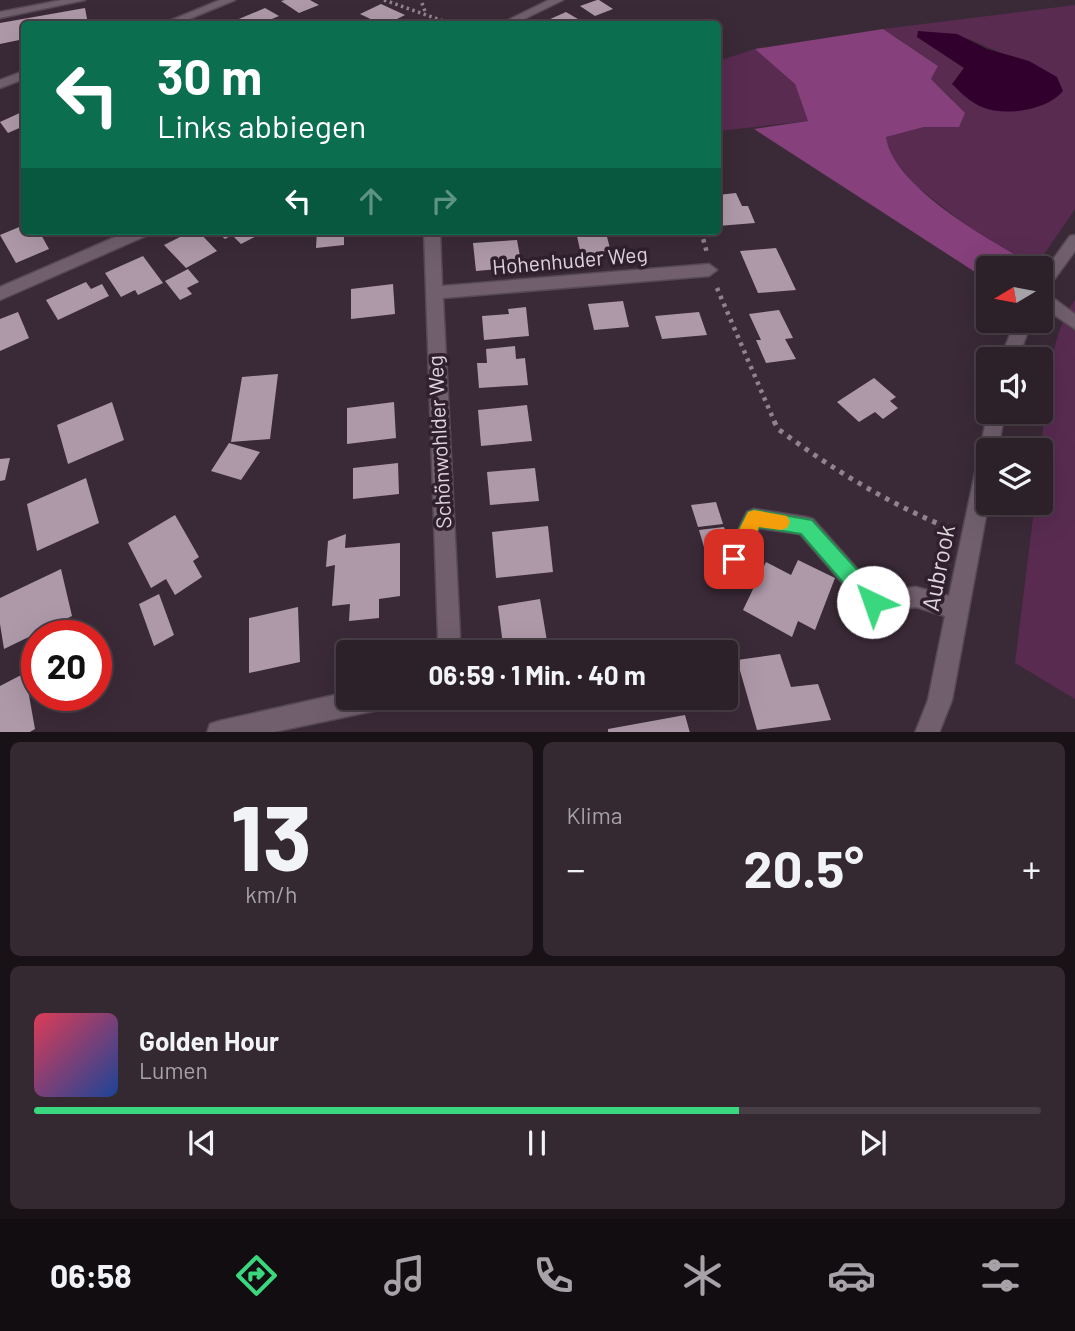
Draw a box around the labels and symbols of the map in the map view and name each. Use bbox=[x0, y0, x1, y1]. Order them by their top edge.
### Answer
street label: Hohenhuder Weg bbox=[491, 240, 649, 279]
north arrow bbox=[976, 256, 1054, 332]
street label: Schönwohlder Weg bbox=[421, 355, 456, 529]
street label: Aubrook bbox=[915, 522, 960, 613]
pin bbox=[704, 529, 764, 589]
position arrow bbox=[836, 565, 910, 639]
speed limit sign: 20 bbox=[21, 620, 112, 711]

